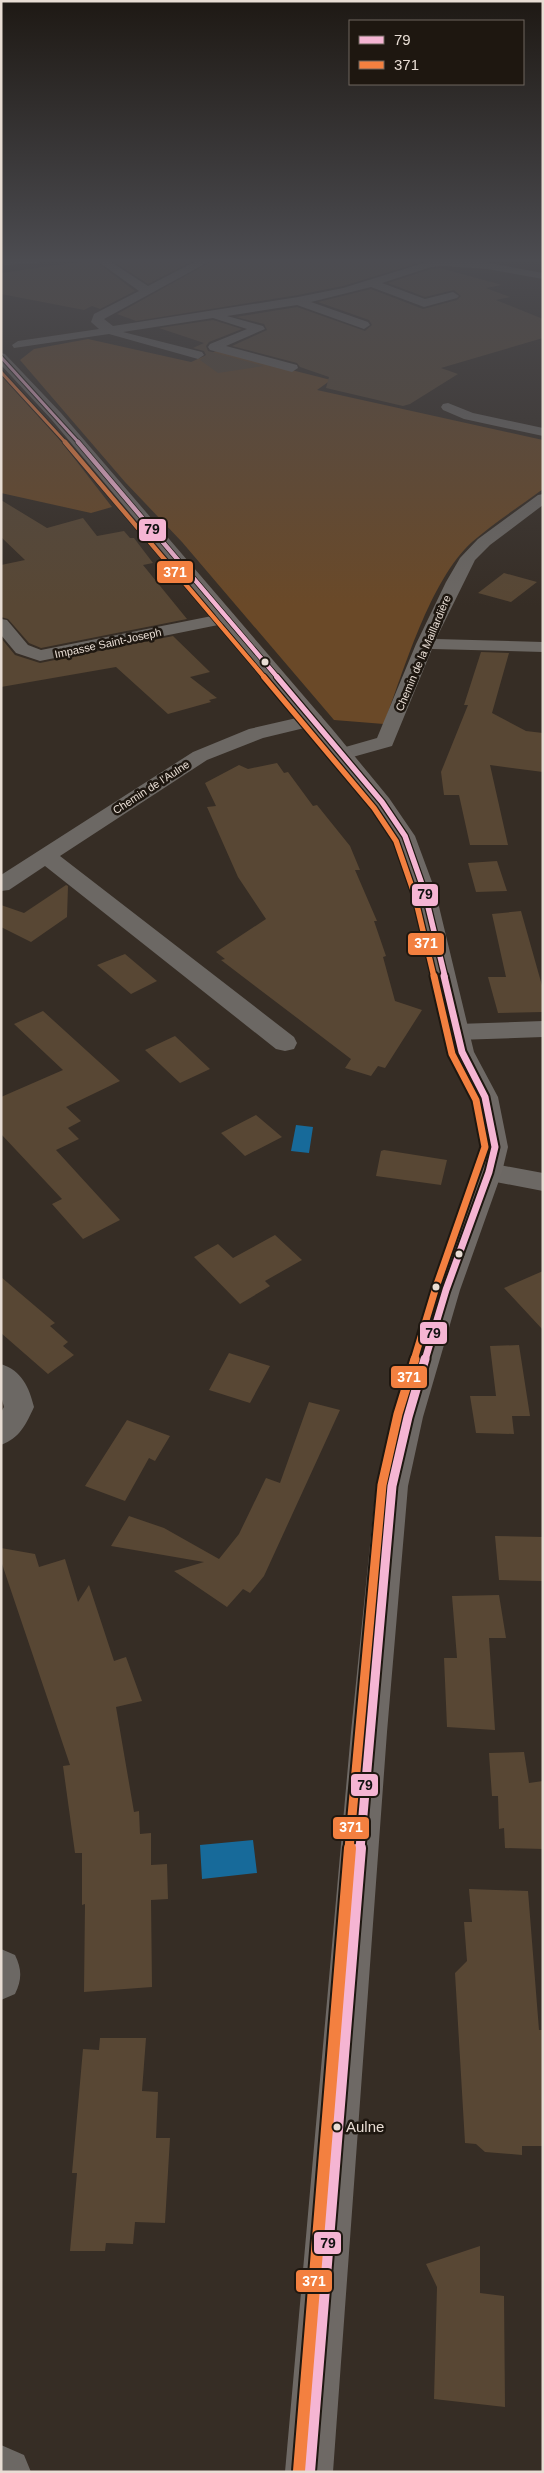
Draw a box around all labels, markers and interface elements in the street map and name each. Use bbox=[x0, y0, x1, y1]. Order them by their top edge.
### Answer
legend bbox=[349, 20, 524, 85]
text: 79 bbox=[394, 31, 411, 48]
text: 371 bbox=[394, 56, 419, 73]
line badge: 79 bbox=[138, 518, 167, 542]
text: 79 bbox=[144, 521, 160, 537]
line badge: 371 bbox=[156, 560, 194, 584]
text: 371 bbox=[163, 564, 187, 580]
street label: Chemin de la Maillardière bbox=[393, 593, 453, 713]
street label: Impasse Saint-Joseph bbox=[54, 626, 162, 660]
unlabelled marker bbox=[260, 657, 270, 667]
street label: Chemin de l'Aulne bbox=[110, 758, 192, 816]
line badge: 79 bbox=[411, 883, 439, 907]
text: 79 bbox=[417, 886, 433, 902]
line badge: 371 bbox=[407, 932, 445, 956]
text: 371 bbox=[414, 935, 438, 951]
unlabelled marker bbox=[454, 1249, 464, 1259]
unlabelled marker bbox=[431, 1282, 441, 1292]
line badge: 79 bbox=[419, 1321, 448, 1345]
text: 79 bbox=[425, 1325, 441, 1341]
line badge: 371 bbox=[390, 1365, 428, 1389]
text: 371 bbox=[397, 1369, 421, 1385]
line badge: 79 bbox=[350, 1773, 379, 1797]
text: 79 bbox=[357, 1777, 373, 1793]
line badge: 371 bbox=[332, 1816, 370, 1840]
text: 371 bbox=[339, 1819, 363, 1835]
place label: Aulne bbox=[346, 2118, 384, 2135]
marker: Aulne bbox=[332, 2122, 342, 2132]
line badge: 79 bbox=[313, 2231, 342, 2255]
text: 79 bbox=[320, 2235, 336, 2251]
line badge: 371 bbox=[295, 2269, 333, 2293]
text: 371 bbox=[302, 2273, 326, 2289]

